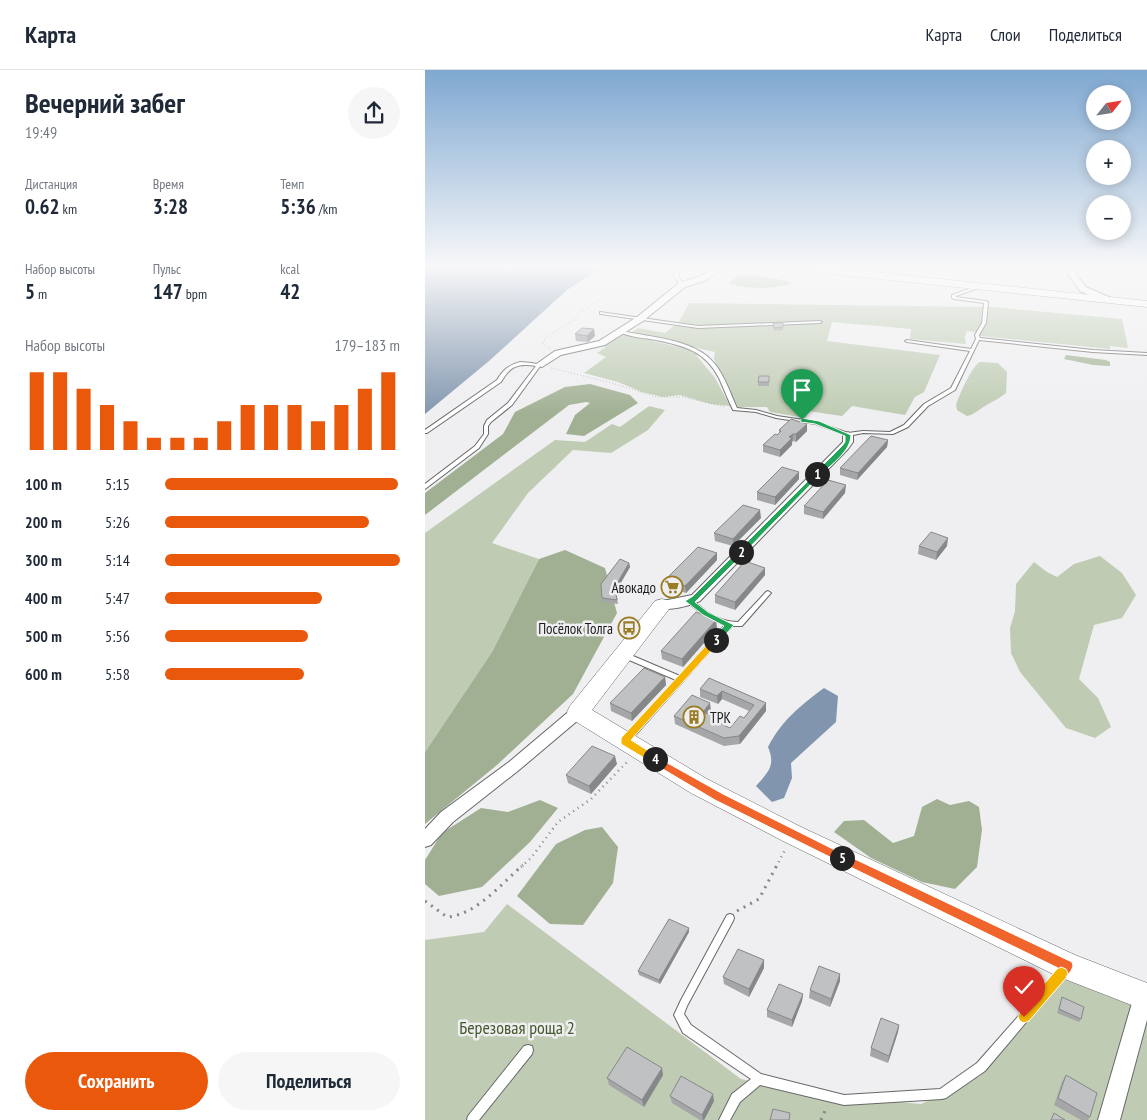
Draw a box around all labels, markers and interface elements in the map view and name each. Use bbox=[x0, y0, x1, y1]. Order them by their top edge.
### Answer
text: Карта bbox=[25, 19, 76, 50]
text: Карта bbox=[925, 23, 962, 46]
text: Слои bbox=[990, 23, 1021, 46]
text: Поделиться bbox=[1049, 23, 1122, 46]
text: Вечерний забег bbox=[25, 84, 185, 121]
north arrow bbox=[1086, 85, 1131, 130]
map controls bbox=[1086, 85, 1131, 240]
button: share bbox=[348, 87, 400, 139]
text: 19:49 bbox=[25, 122, 57, 142]
button: + bbox=[1086, 140, 1131, 185]
text: Дистанция bbox=[25, 175, 78, 193]
text: Время bbox=[153, 175, 184, 193]
text: Темп bbox=[280, 175, 304, 193]
text: 0.62 bbox=[25, 193, 60, 220]
text: 3:28 bbox=[153, 193, 188, 220]
text: 5:36 bbox=[280, 193, 316, 220]
button: − bbox=[1086, 195, 1131, 240]
text: km bbox=[60, 200, 77, 218]
text: /km bbox=[316, 200, 337, 218]
text: Набор высоты bbox=[25, 260, 95, 278]
text: Пульс bbox=[153, 260, 181, 278]
text: kcal bbox=[280, 260, 299, 278]
text: 5 bbox=[25, 278, 35, 305]
text: 147 bbox=[153, 278, 183, 305]
text: 42 bbox=[280, 278, 300, 305]
text: m bbox=[35, 285, 47, 303]
text: bpm bbox=[183, 285, 207, 303]
text: Набор высоты bbox=[25, 335, 105, 355]
text: 179–183 m bbox=[335, 335, 400, 355]
pin bbox=[781, 369, 823, 420]
icon: arrive bbox=[788, 376, 816, 404]
pin: 1 bbox=[805, 462, 829, 486]
text: 1 bbox=[814, 465, 821, 483]
text: 100 m bbox=[25, 474, 62, 494]
text: 5:15 bbox=[105, 474, 130, 494]
text: 200 m bbox=[25, 512, 62, 532]
text: 5:26 bbox=[105, 512, 130, 532]
pin: 2 bbox=[729, 540, 753, 564]
text: 2 bbox=[738, 543, 745, 561]
text: 300 m bbox=[25, 550, 62, 570]
text: 5:14 bbox=[105, 550, 130, 570]
supermarket icon: Авокадо bbox=[660, 575, 684, 599]
place label: Авокадо bbox=[612, 578, 656, 597]
text: 400 m bbox=[25, 588, 62, 608]
text: 5:47 bbox=[105, 588, 130, 608]
bus stop icon: Посёлок Толга bbox=[617, 616, 641, 640]
place label: Посёлок Толга bbox=[538, 619, 613, 638]
text: 500 m bbox=[25, 626, 62, 646]
text: 5:56 bbox=[105, 626, 130, 646]
pin: 3 bbox=[703, 628, 729, 652]
text: 3 bbox=[713, 631, 720, 649]
text: 600 m bbox=[25, 664, 62, 684]
text: 5:58 bbox=[105, 664, 130, 684]
building icon: ТРК bbox=[682, 705, 706, 729]
place label: ТРК bbox=[710, 708, 731, 727]
pin: 4 bbox=[643, 746, 667, 772]
text: 4 bbox=[652, 750, 659, 768]
pin: 5 bbox=[829, 846, 855, 870]
text: 5 bbox=[839, 849, 846, 867]
pin bbox=[1003, 966, 1045, 1017]
icon: check bbox=[1010, 973, 1038, 1001]
park label: Березовая роща 2 bbox=[459, 1016, 575, 1039]
button: Сохранить bbox=[25, 1052, 208, 1110]
button: Поделиться bbox=[218, 1052, 400, 1110]

